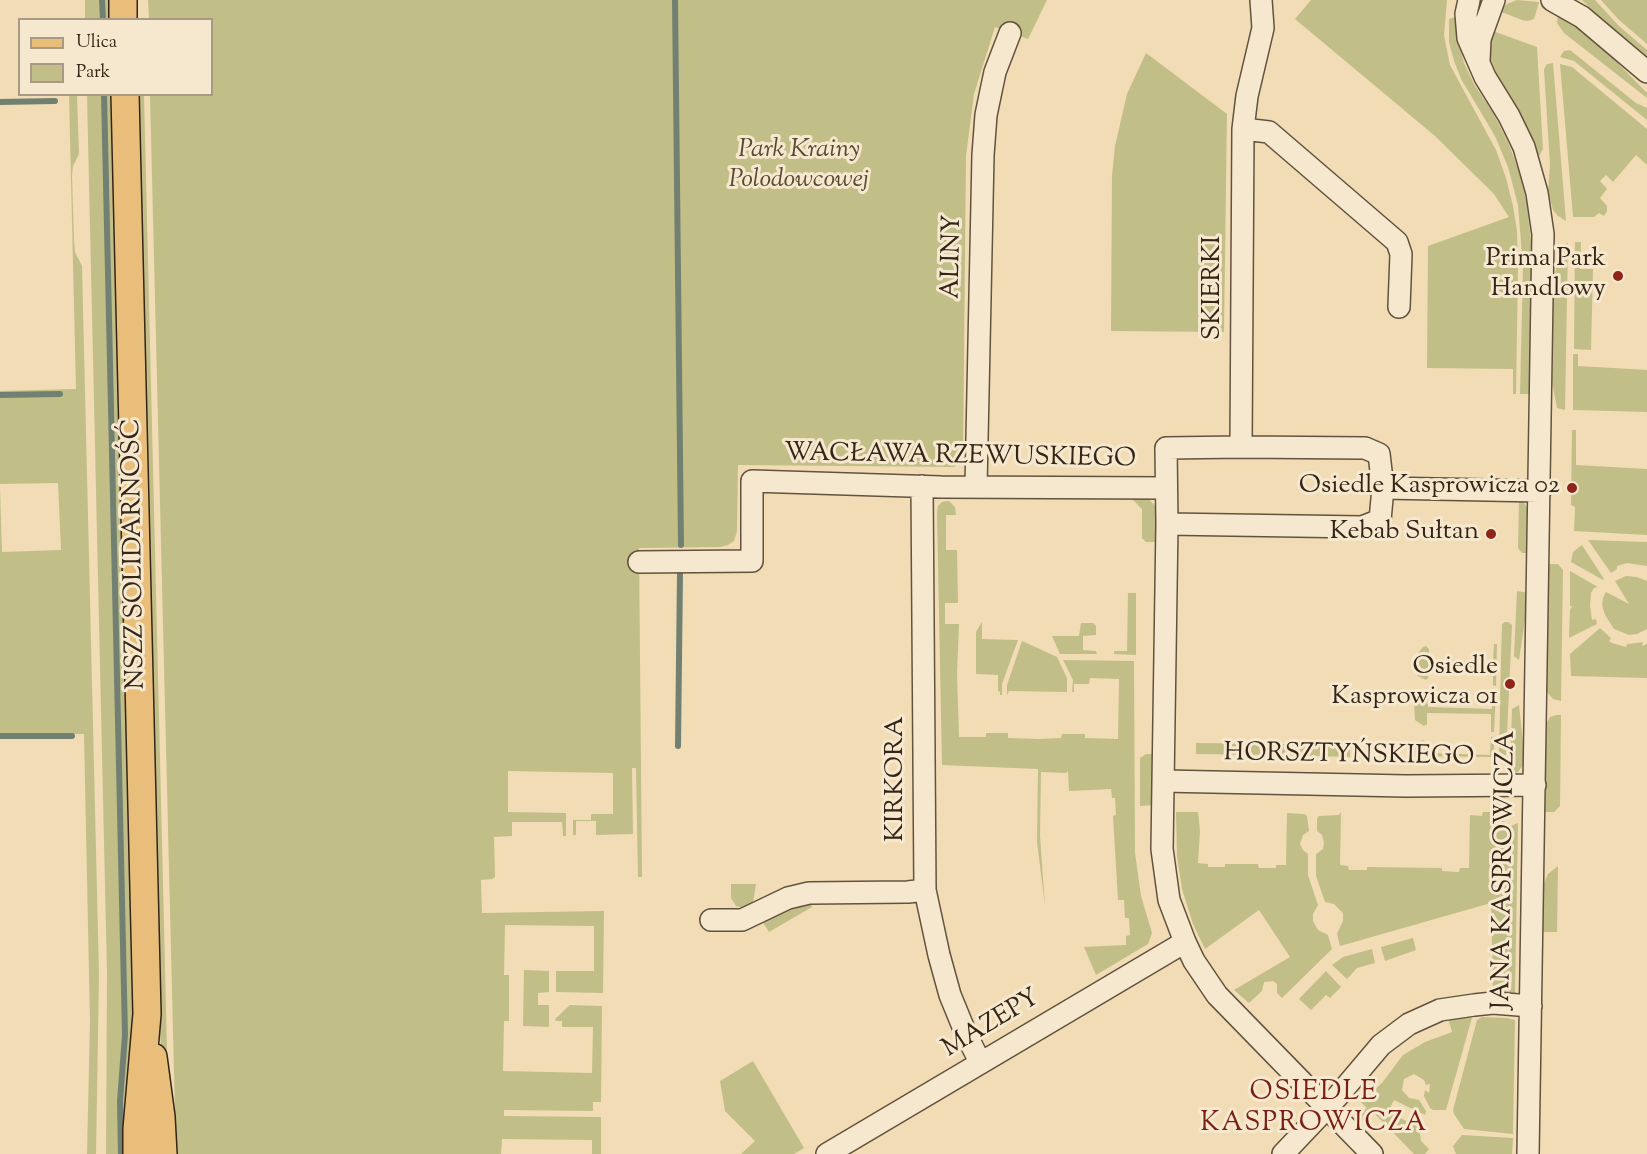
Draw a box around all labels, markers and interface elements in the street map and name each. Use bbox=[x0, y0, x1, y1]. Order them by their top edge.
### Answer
legend bbox=[18, 18, 213, 96]
text: Ulica bbox=[76, 30, 117, 56]
text: Park bbox=[76, 60, 110, 86]
park label: Park Krainy Polodowcowej bbox=[729, 136, 869, 198]
street label: ALINY bbox=[938, 214, 970, 300]
street label: SKIERKI bbox=[1199, 236, 1231, 340]
place label: Prima Park Handlowy bbox=[1486, 245, 1606, 306]
marker: Prima Park Handlowy bbox=[1611, 269, 1625, 283]
street label: NSZZ SOLIDARNOŚĆ bbox=[118, 418, 154, 690]
street label: WACŁAWA RZEWUSKIEGO bbox=[784, 439, 1136, 477]
place label: Osiedle Kasprowicza 02 bbox=[1299, 472, 1560, 504]
marker: Osiedle Kasprowicza 02 bbox=[1565, 481, 1579, 495]
place label: Kebab Sułtan bbox=[1330, 518, 1479, 550]
marker: Kebab Sułtan bbox=[1484, 527, 1498, 541]
place label: Osiedle Kasprowicza 01 bbox=[1331, 653, 1498, 714]
marker: Osiedle Kasprowicza 01 bbox=[1503, 677, 1517, 691]
street label: KIRKORA bbox=[882, 716, 914, 842]
street label: JANA KASPROWICZA bbox=[1488, 730, 1524, 1010]
street label: HORSZTYŃSKIEGO bbox=[1223, 739, 1475, 775]
street label: MAZEPY bbox=[938, 984, 1046, 1066]
district label: OSIEDLE KASPROWICZA bbox=[1200, 1078, 1428, 1141]

